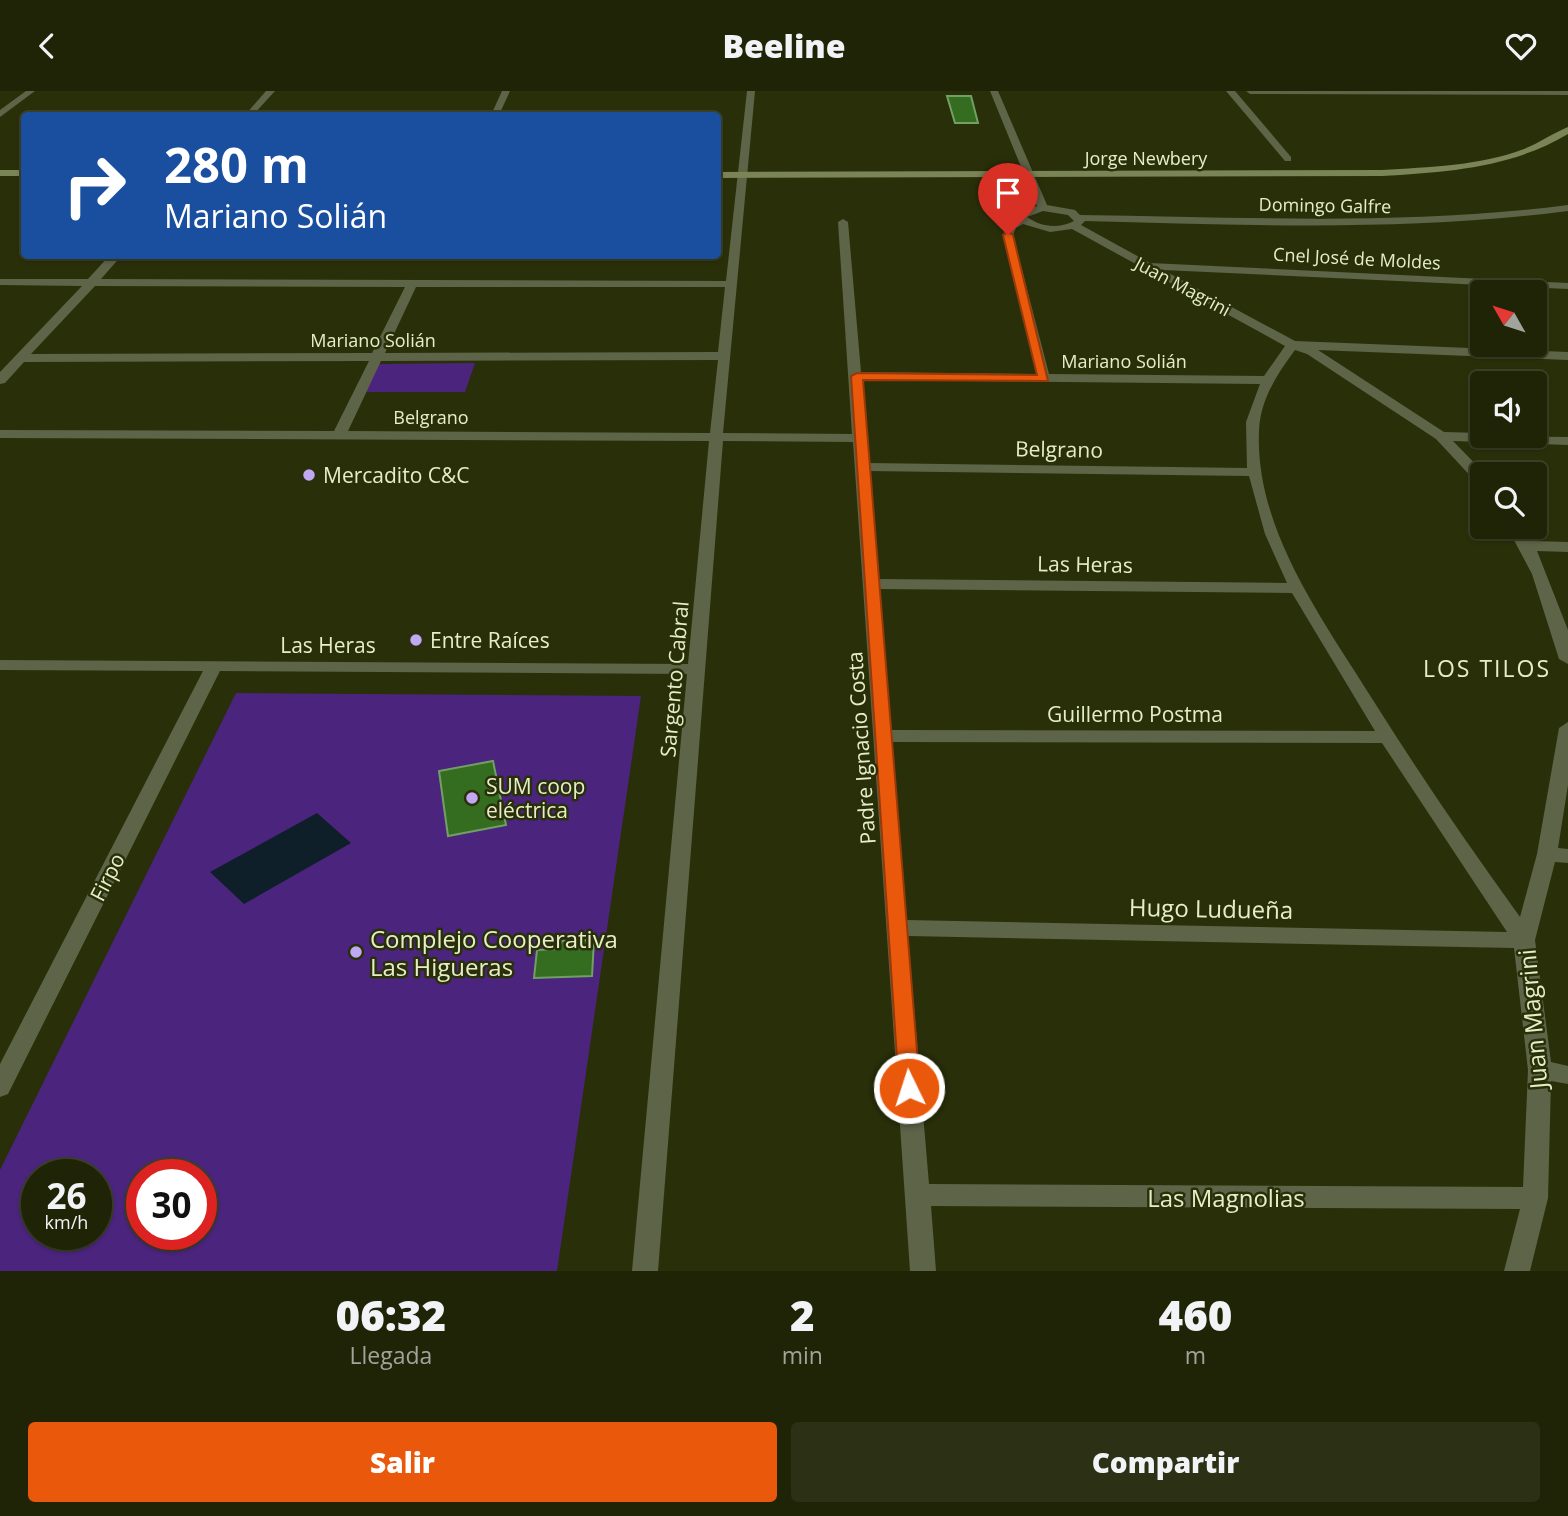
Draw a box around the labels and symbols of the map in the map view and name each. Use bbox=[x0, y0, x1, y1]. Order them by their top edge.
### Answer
street label: Jorge Newbery bbox=[1083, 146, 1208, 170]
pin bbox=[978, 163, 1038, 235]
street label: Domingo Galfre bbox=[1259, 192, 1391, 218]
street label: Cnel José de Moldes bbox=[1273, 242, 1441, 274]
street label: Juan Magrini bbox=[1129, 250, 1235, 321]
north arrow bbox=[1470, 280, 1547, 357]
street label: Mariano Solián bbox=[310, 328, 436, 352]
street label: Mariano Solián bbox=[1061, 349, 1187, 373]
street label: Belgrano bbox=[393, 405, 469, 429]
street label: Belgrano bbox=[1015, 434, 1103, 464]
place label: Mercadito C&C bbox=[323, 461, 469, 489]
marker: Mercadito C&C bbox=[301, 467, 317, 483]
street label: Las Heras bbox=[1037, 549, 1133, 579]
street label: Sargento Cabral bbox=[653, 600, 695, 758]
place label: Entre Raíces bbox=[430, 626, 550, 654]
street label: Las Heras bbox=[280, 631, 376, 659]
marker: Entre Raíces bbox=[408, 632, 424, 648]
street label: Padre Ignacio Costa bbox=[840, 651, 882, 845]
district label: LOS TILOS bbox=[1423, 652, 1551, 684]
street label: Guillermo Postma bbox=[1047, 700, 1223, 728]
place label: SUM coop eléctrica bbox=[486, 772, 585, 824]
marker: SUM coop eléctrica bbox=[464, 790, 480, 806]
street label: Firpo bbox=[83, 848, 131, 906]
street label: Hugo Ludueña bbox=[1129, 890, 1293, 926]
place label: Complejo Cooperativa Las Higueras bbox=[370, 922, 618, 983]
marker: Complejo Cooperativa Las Higueras bbox=[348, 944, 364, 960]
street label: Juan Magrini bbox=[1509, 948, 1555, 1092]
position arrow bbox=[872, 1051, 946, 1125]
speed limit sign: 30 bbox=[126, 1159, 217, 1250]
street label: Las Magnolias bbox=[1147, 1181, 1305, 1214]

